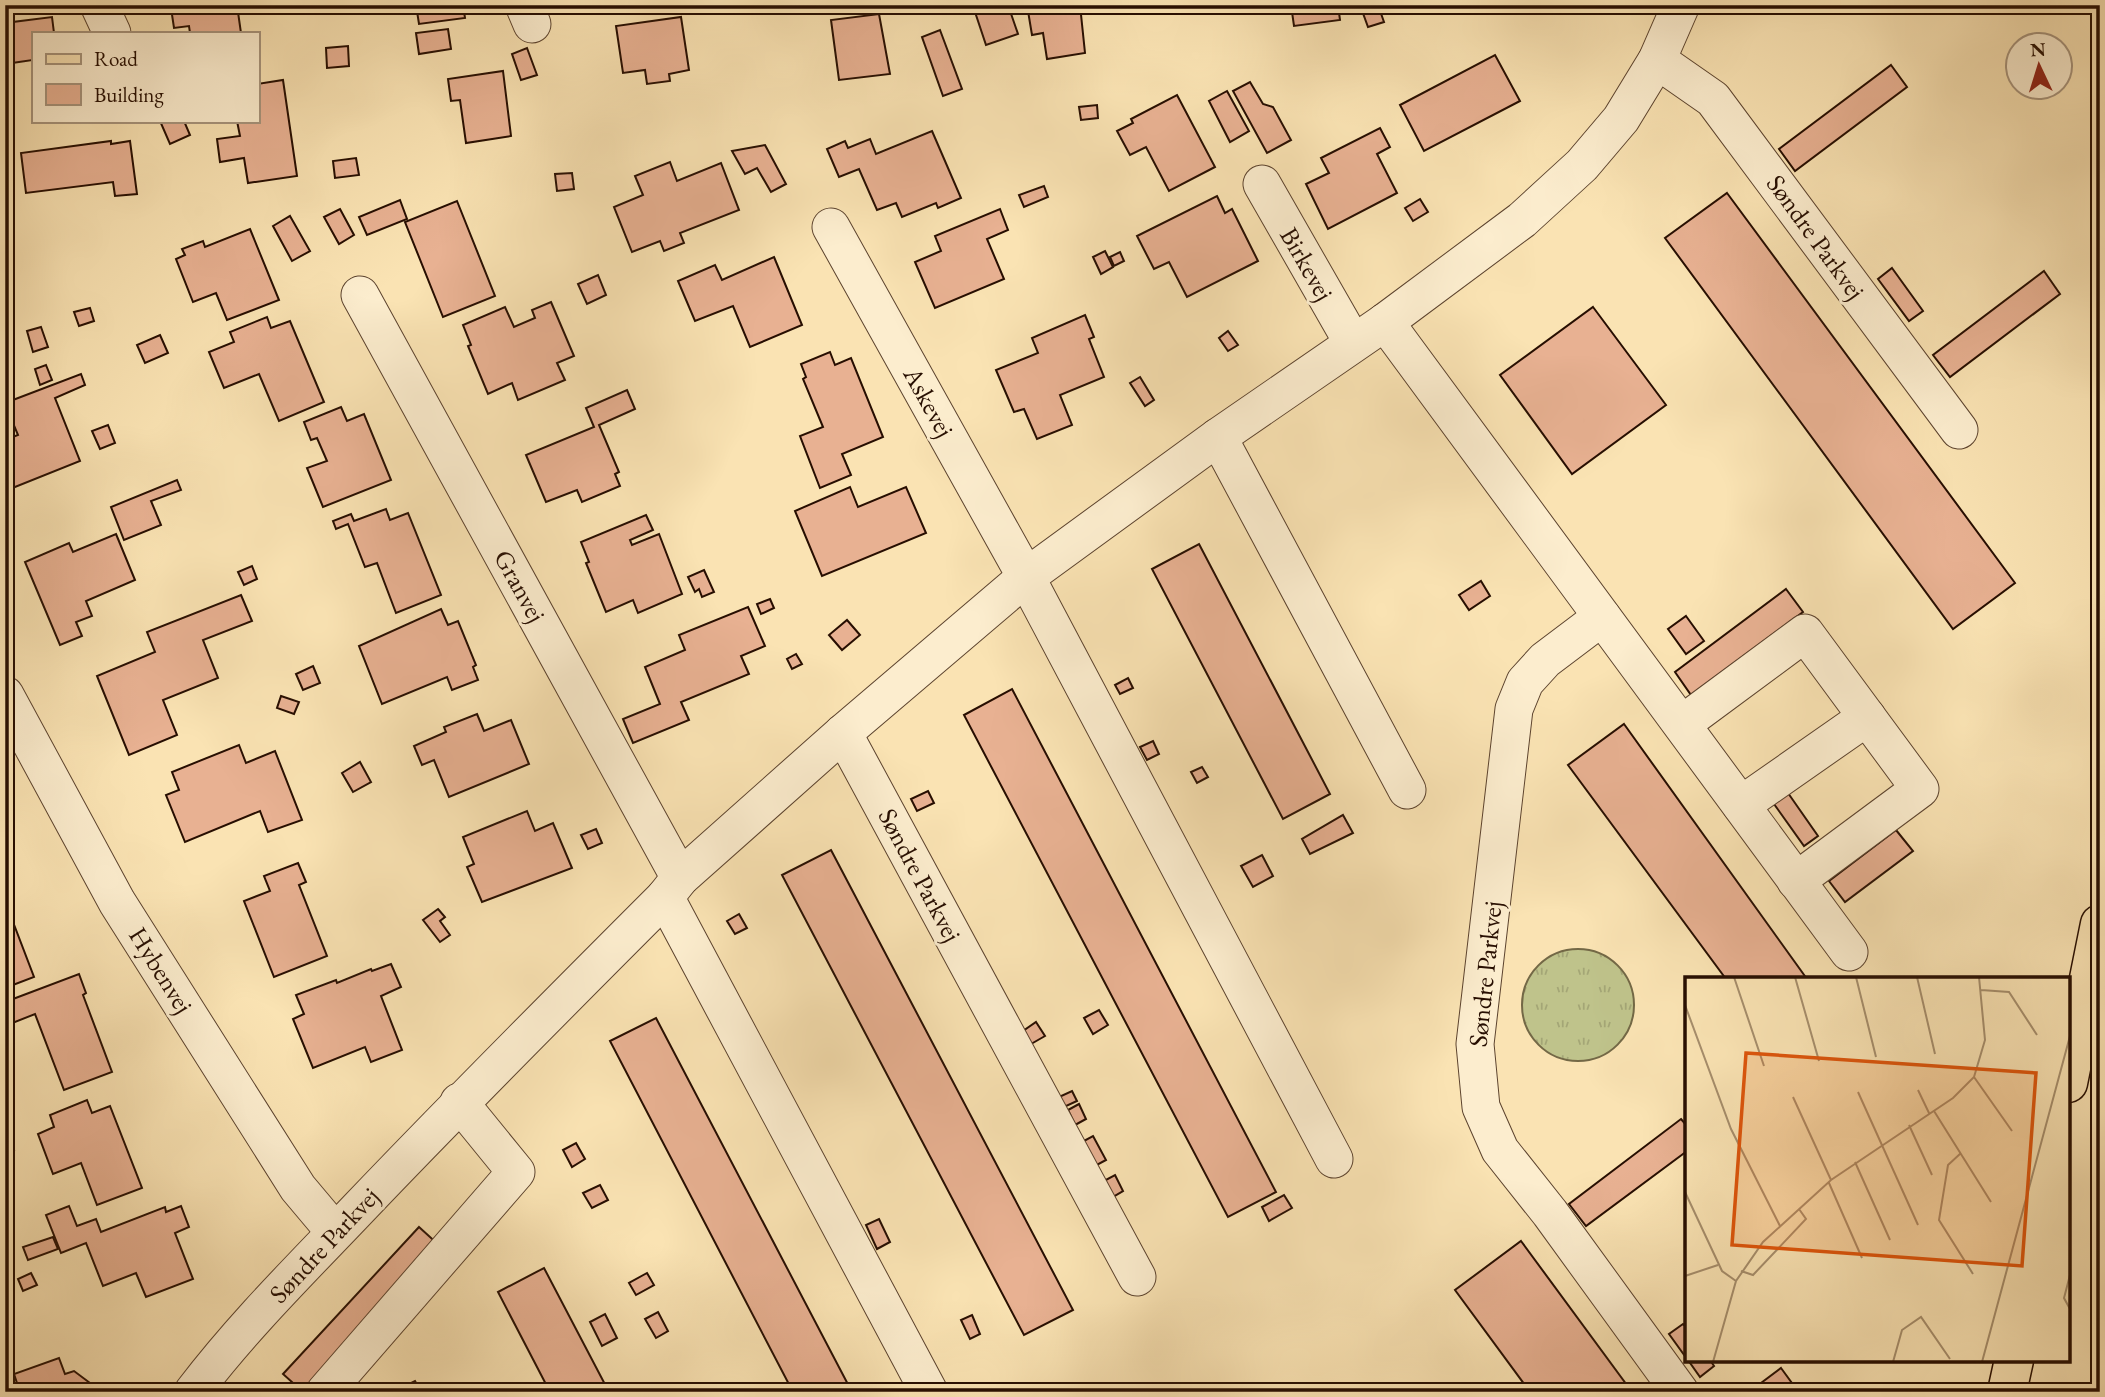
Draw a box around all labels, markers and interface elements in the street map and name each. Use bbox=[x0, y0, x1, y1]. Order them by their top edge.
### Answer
legend bbox=[32, 32, 259, 122]
north arrow bbox=[2004, 32, 2074, 102]
text: N bbox=[2029, 36, 2047, 63]
text: Road bbox=[94, 45, 138, 72]
text: Building bbox=[94, 81, 164, 108]
street label: Søndre Parkvej bbox=[1759, 168, 1873, 306]
street label: Birkevej bbox=[1272, 221, 1342, 307]
street label: Askevej bbox=[895, 360, 962, 443]
street label: Granvej bbox=[486, 544, 554, 628]
street label: Søndre Parkvej bbox=[871, 802, 969, 948]
street label: Søndre Parkvej bbox=[1460, 899, 1510, 1049]
street label: Hybenvej bbox=[121, 920, 201, 1020]
inset map bbox=[1685, 977, 2070, 1362]
street label: Søndre Parkvej bbox=[262, 1180, 386, 1310]

